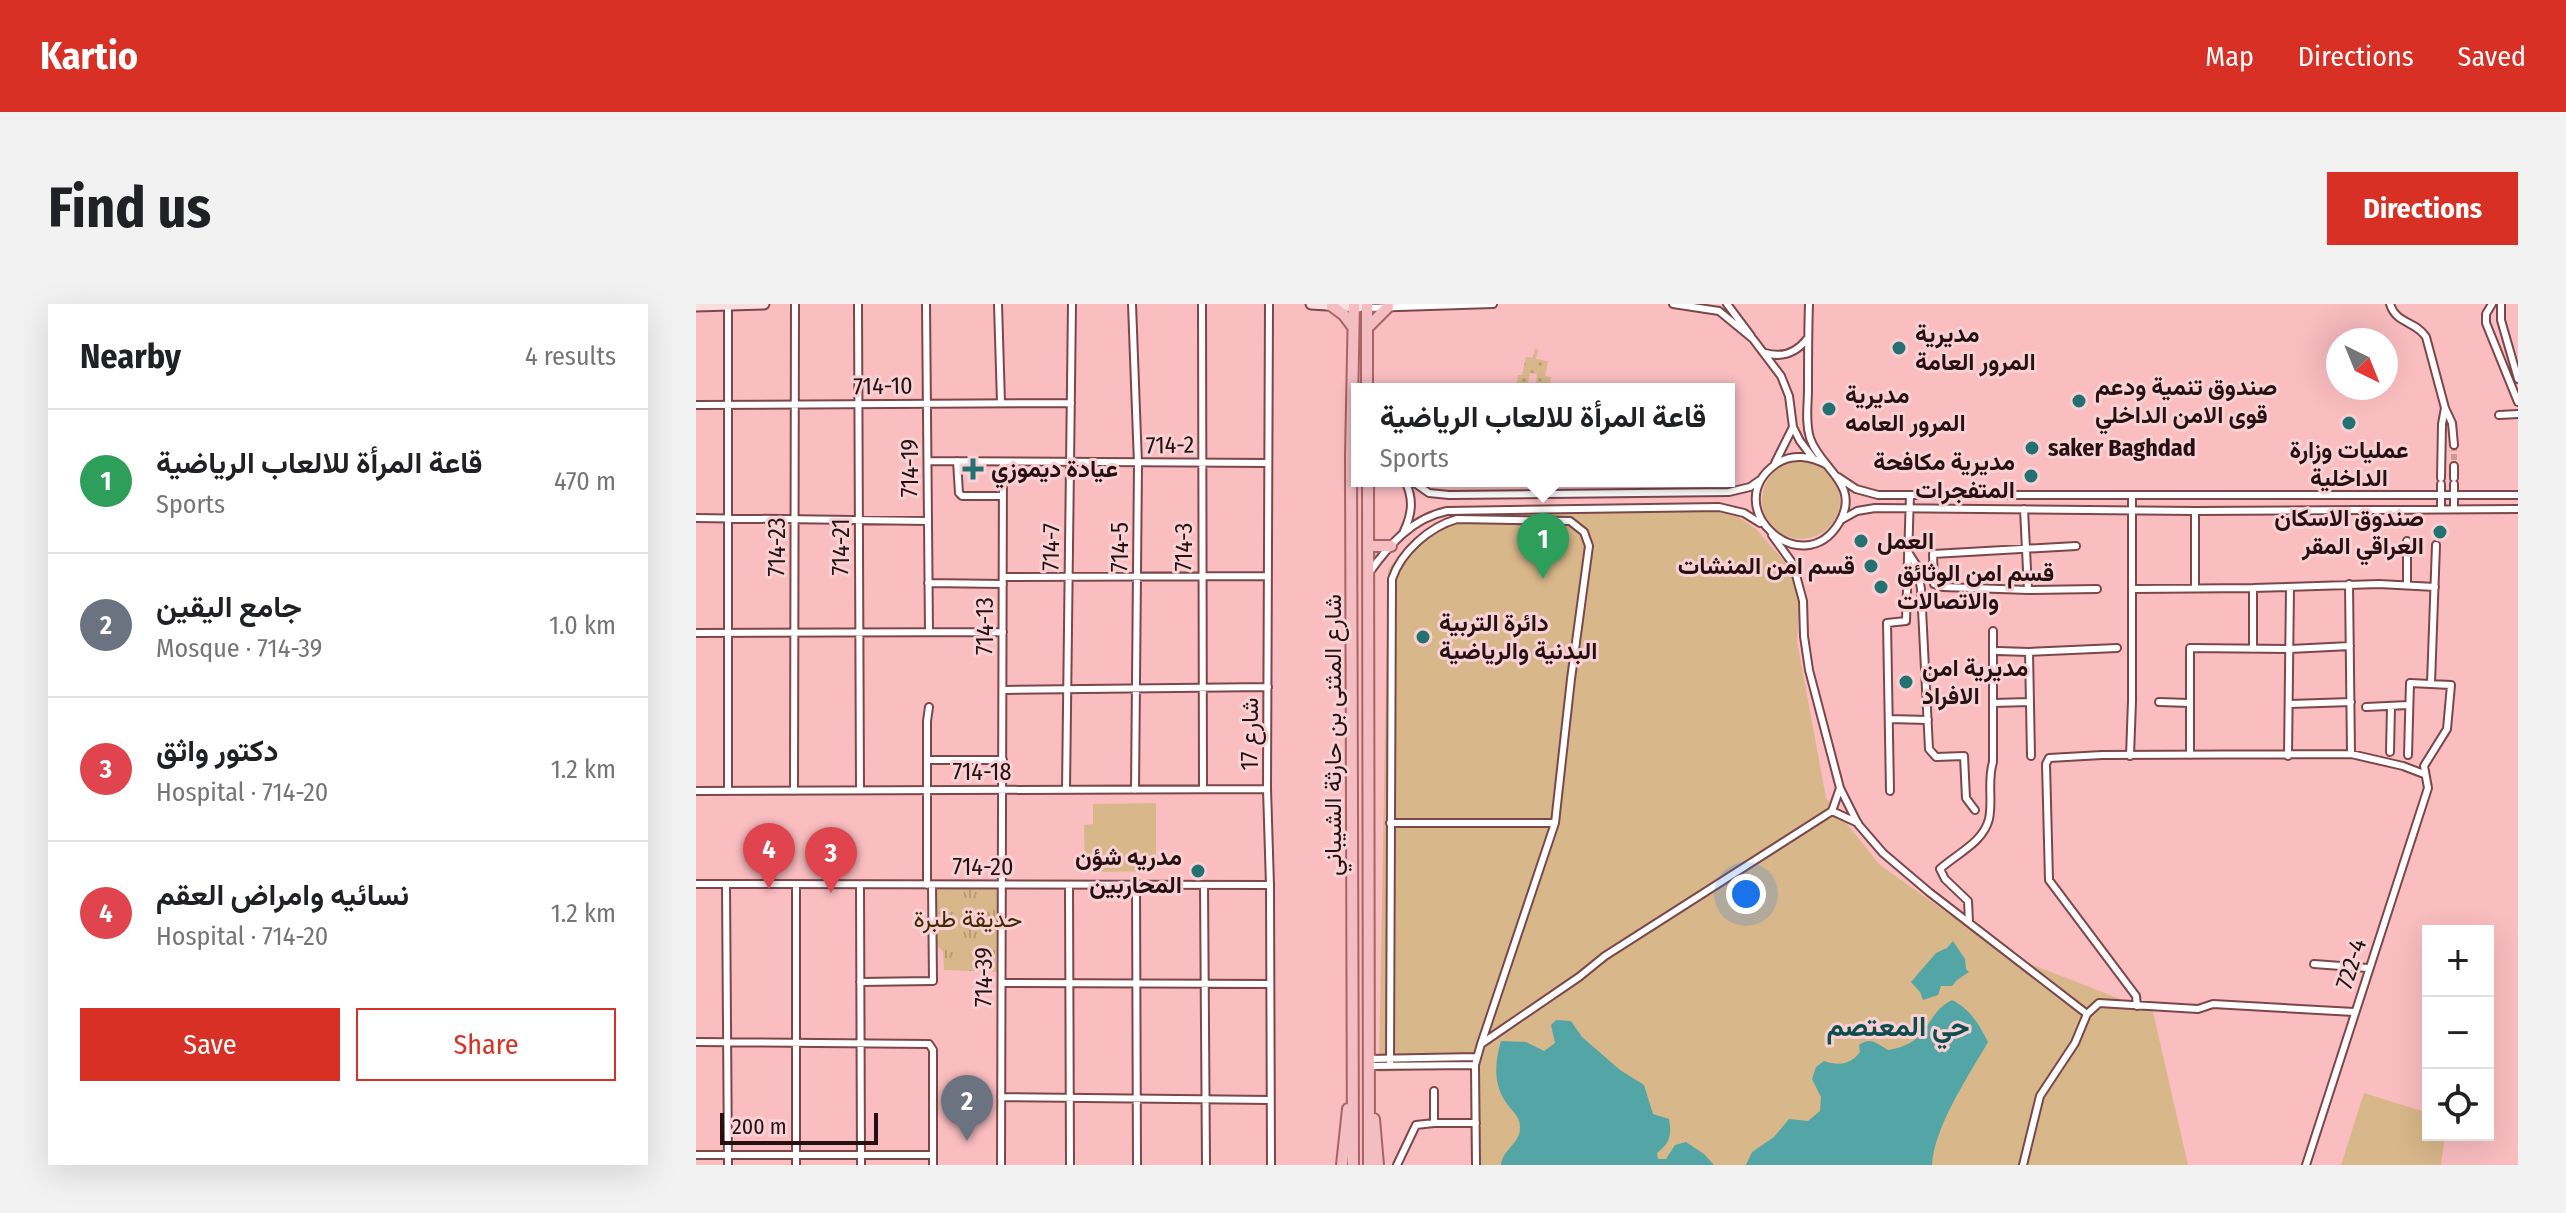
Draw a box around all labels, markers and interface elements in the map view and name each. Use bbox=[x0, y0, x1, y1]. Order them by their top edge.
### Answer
text: Kartio bbox=[40, 33, 138, 79]
text: Map bbox=[2205, 40, 2254, 73]
text: Directions bbox=[2298, 40, 2414, 73]
text: Saved bbox=[2458, 40, 2526, 73]
button: Directions bbox=[2327, 172, 2518, 245]
text: Find us bbox=[48, 175, 211, 242]
place label: مديرية المرور العامة bbox=[1915, 320, 2036, 377]
north arrow bbox=[2326, 328, 2398, 400]
text: Nearby bbox=[80, 336, 181, 377]
marker: مديرية المرور العامة bbox=[1890, 339, 1908, 357]
text: 4 results bbox=[525, 341, 616, 372]
street label: 714-10 bbox=[853, 371, 913, 401]
place label: صندوق تنمية ودعم قوى الامن الداخلي bbox=[2095, 373, 2277, 435]
place label: مديرية المرور العامه bbox=[1845, 381, 1966, 438]
popup bbox=[1351, 383, 1735, 487]
marker: صندوق تنمية ودعم قوى الامن الداخلي bbox=[2070, 392, 2088, 410]
text: قاعة المرأة للالعاب الرياضية bbox=[1380, 399, 1706, 435]
marker: مديرية المرور العامه bbox=[1820, 400, 1838, 418]
marker: عمليات وزارة الداخلية bbox=[2340, 414, 2358, 432]
street label: 714-2 bbox=[1146, 431, 1194, 459]
place label: saker Baghdad bbox=[2048, 434, 2196, 462]
place label: عمليات وزارة الداخلية bbox=[2290, 436, 2408, 492]
street label: 714-19 bbox=[896, 439, 924, 497]
marker: saker Baghdad bbox=[2023, 439, 2041, 457]
text: Sports bbox=[1380, 443, 1449, 474]
text: قاعة المرأة للالعاب الرياضية bbox=[156, 445, 483, 481]
place label: مديرية مكافحة المتفجرات bbox=[1873, 448, 2015, 505]
place label: عيادة ديموزي bbox=[991, 455, 1118, 489]
marker: عيادة ديموزي bbox=[962, 458, 984, 480]
text: 1 bbox=[101, 466, 112, 497]
text: 470 m bbox=[554, 466, 616, 497]
marker: مديرية مكافحة المتفجرات bbox=[2022, 467, 2040, 485]
text: Sports bbox=[156, 489, 225, 520]
place label: صندوق الاسكان العراقي المقر bbox=[2274, 504, 2424, 566]
pin: 1 bbox=[1517, 513, 1569, 579]
street label: 714-23 bbox=[763, 517, 791, 577]
street label: 714-21 bbox=[827, 518, 855, 576]
street label: 714-5 bbox=[1106, 522, 1134, 572]
street label: 714-7 bbox=[1037, 523, 1065, 571]
street label: 714-3 bbox=[1170, 523, 1198, 571]
marker: صندوق الاسكان العراقي المقر bbox=[2431, 523, 2449, 541]
place label: العمل bbox=[1877, 527, 1934, 555]
marker: العمل bbox=[1852, 532, 1870, 550]
place label: قسم امن المنشات bbox=[1678, 552, 1855, 582]
marker: قسم امن المنشات bbox=[1862, 557, 1880, 575]
place label: قسم امن الوثائق والاتصالات bbox=[1897, 559, 2054, 616]
marker: قسم امن الوثائق والاتصالات bbox=[1872, 578, 1890, 596]
text: جامع اليقين bbox=[156, 589, 302, 625]
street label: شارع المثنى بن حارثة الشيباني bbox=[1319, 594, 1352, 876]
street label: 714-13 bbox=[971, 597, 999, 655]
place label: دائرة التربية البدنية والرياضية bbox=[1439, 609, 1598, 666]
text: 2 bbox=[100, 610, 112, 641]
text: 1.0 km bbox=[549, 610, 616, 641]
marker: دائرة التربية البدنية والرياضية bbox=[1414, 628, 1432, 646]
text: Mosque · 714-39 bbox=[156, 633, 322, 664]
place label: مديرية امن الافراد bbox=[1922, 654, 2028, 711]
marker: مديرية امن الافراد bbox=[1897, 673, 1915, 691]
street label: شارع 17 bbox=[1236, 697, 1266, 771]
text: دكتور واثق bbox=[156, 733, 279, 769]
text: 3 bbox=[100, 754, 112, 785]
text: 1.2 km bbox=[551, 754, 616, 785]
street label: 714-18 bbox=[953, 758, 1011, 786]
text: Hospital · 714-20 bbox=[156, 777, 328, 808]
pin: 4 bbox=[743, 823, 795, 889]
pin: 3 bbox=[805, 827, 857, 893]
place label: مدريه شؤن المحاربين bbox=[1075, 843, 1182, 900]
street label: 714-20 bbox=[953, 853, 1013, 881]
marker: مدريه شؤن المحاربين bbox=[1189, 862, 1207, 880]
your location bbox=[1726, 874, 1766, 914]
text: نسائيه وامراض العقم bbox=[156, 877, 409, 913]
text: 4 bbox=[99, 898, 113, 929]
text: 1.2 km bbox=[551, 898, 616, 929]
park label: حديقة طبرة bbox=[914, 905, 1022, 934]
text: Hospital · 714-20 bbox=[156, 921, 328, 952]
map controls bbox=[2422, 925, 2494, 1141]
button: + bbox=[2422, 925, 2494, 997]
street label: 722-4 bbox=[2330, 935, 2372, 993]
street label: 714-39 bbox=[970, 947, 998, 1007]
button: − bbox=[2422, 997, 2494, 1069]
button: Save bbox=[80, 1008, 340, 1081]
button: Share bbox=[356, 1008, 616, 1081]
district label: حي المعتصم bbox=[1826, 1010, 1970, 1050]
button: locate bbox=[2422, 1069, 2494, 1141]
pin: 2 bbox=[941, 1075, 993, 1141]
scale bar bbox=[720, 1109, 878, 1145]
text: 200 m bbox=[732, 1113, 787, 1140]

